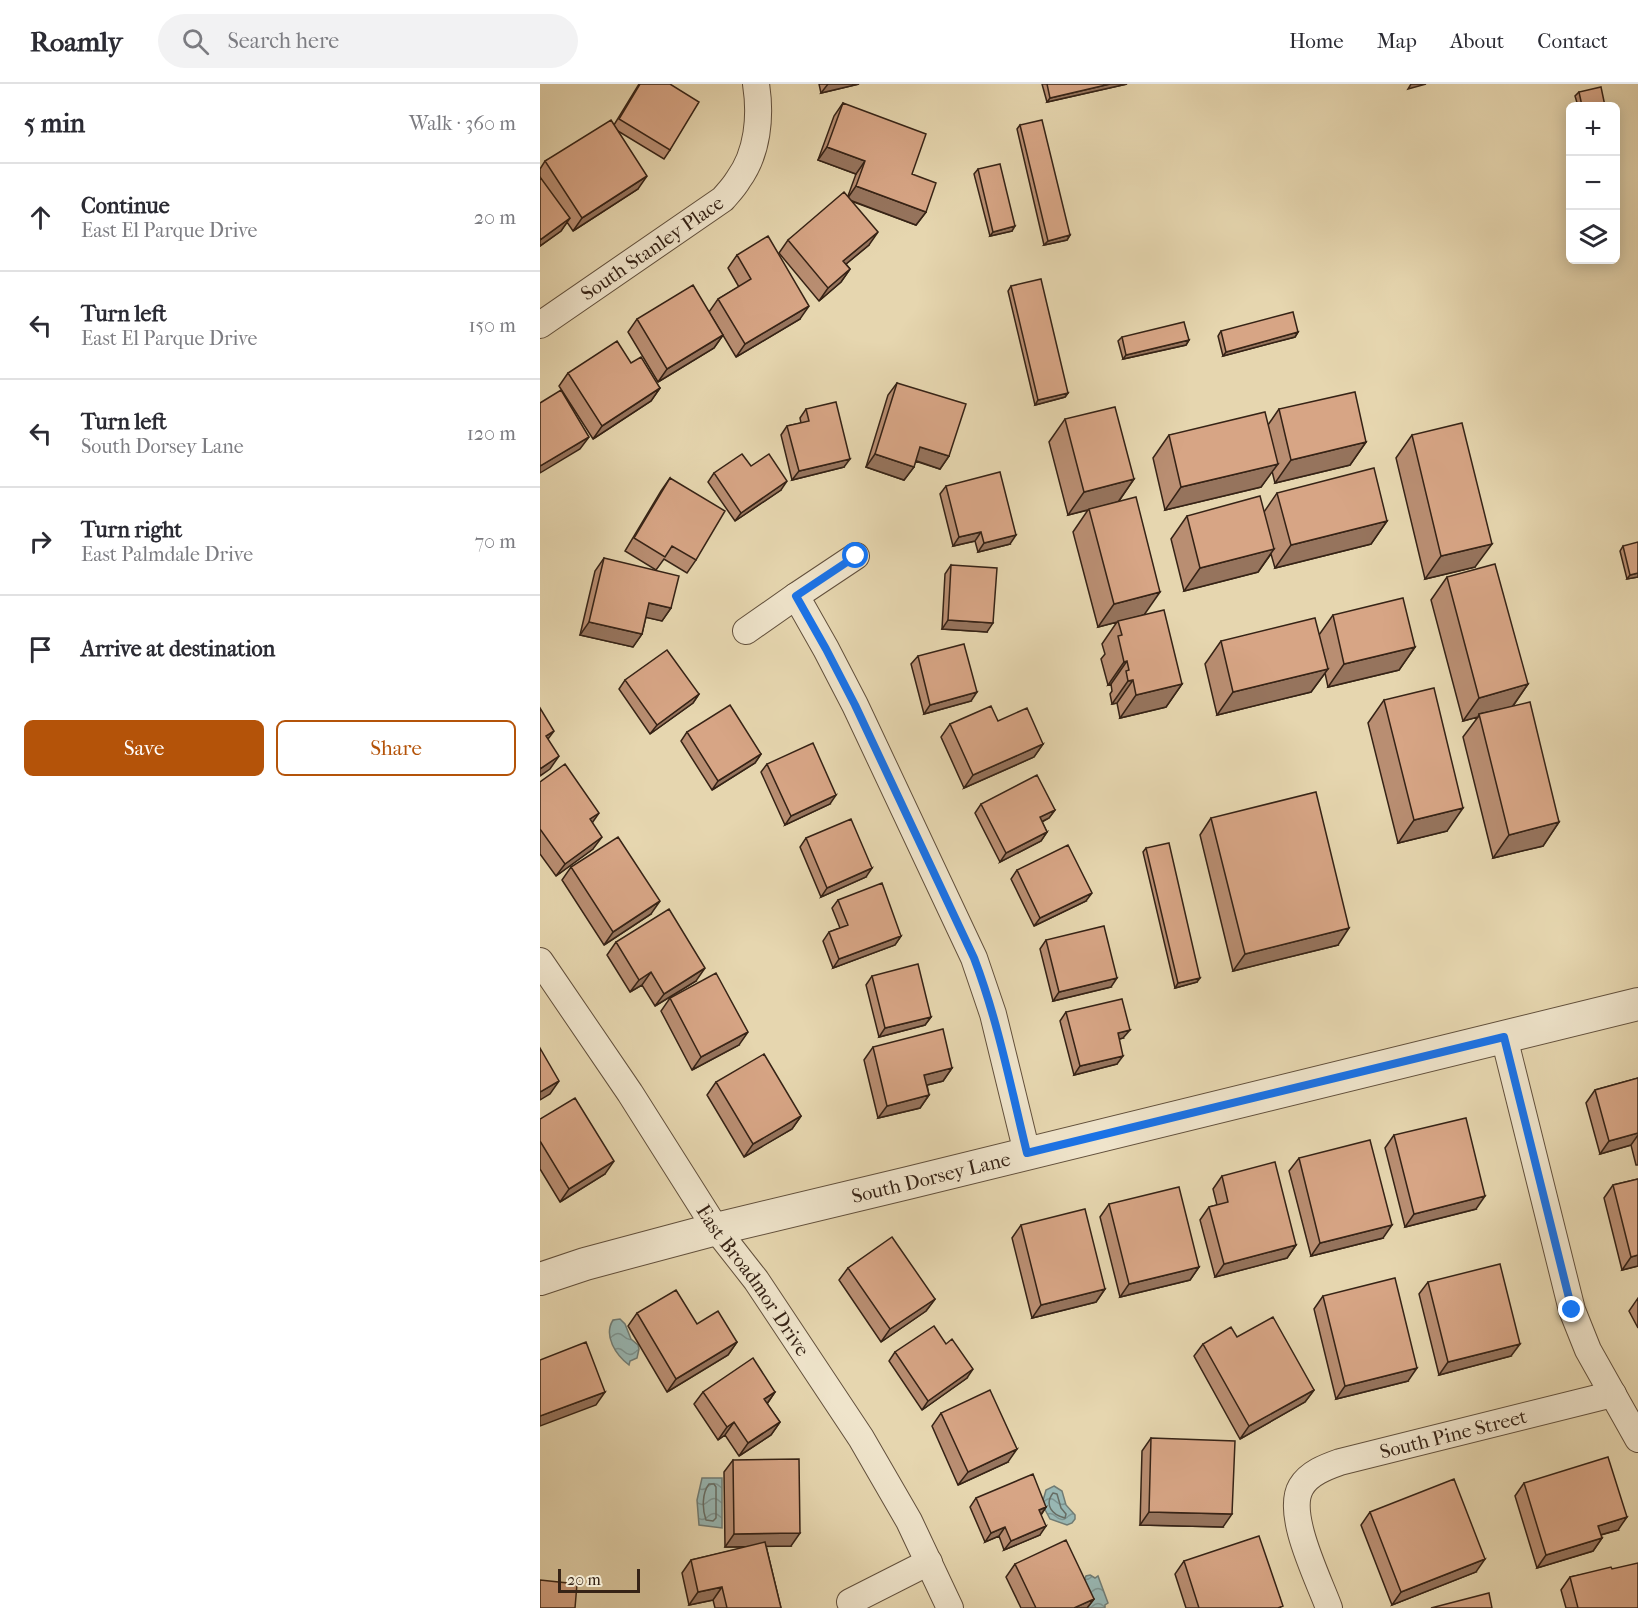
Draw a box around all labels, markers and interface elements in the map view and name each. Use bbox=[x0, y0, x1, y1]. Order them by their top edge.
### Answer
search box bbox=[158, 14, 578, 68]
text: Roamly bbox=[30, 25, 122, 58]
icon: search bbox=[179, 25, 212, 58]
text: Search here bbox=[227, 28, 339, 54]
text: Home bbox=[1289, 29, 1344, 53]
text: Map bbox=[1377, 29, 1417, 53]
text: About bbox=[1450, 29, 1504, 53]
text: Contact bbox=[1537, 29, 1608, 53]
map controls bbox=[1566, 102, 1620, 264]
button: + bbox=[1566, 102, 1620, 156]
text: 5 min bbox=[24, 108, 85, 139]
text: Walk · 360 m bbox=[409, 112, 516, 135]
button: − bbox=[1566, 156, 1620, 210]
street label: South Stanley Place bbox=[576, 191, 728, 305]
text: Continue bbox=[81, 193, 170, 219]
icon: ahead bbox=[24, 201, 57, 234]
text: 20 m bbox=[474, 206, 516, 229]
button: layers bbox=[1566, 210, 1620, 264]
text: East El Parque Drive bbox=[81, 219, 258, 242]
text: Turn left bbox=[81, 301, 167, 327]
icon: left bbox=[24, 309, 57, 342]
text: 150 m bbox=[468, 314, 516, 337]
text: East El Parque Drive bbox=[81, 327, 258, 350]
text: Turn left bbox=[81, 409, 167, 435]
icon: left bbox=[24, 417, 57, 450]
text: 120 m bbox=[467, 422, 516, 445]
text: South Dorsey Lane bbox=[81, 435, 244, 458]
text: Turn right bbox=[81, 517, 182, 543]
icon: right bbox=[24, 525, 57, 558]
text: 70 m bbox=[474, 530, 516, 553]
route start bbox=[842, 542, 868, 568]
text: East Palmdale Drive bbox=[81, 543, 253, 566]
icon: arrive bbox=[24, 633, 57, 666]
text: Arrive at destination bbox=[81, 636, 275, 662]
button: Save bbox=[24, 720, 264, 776]
button: Share bbox=[276, 720, 516, 776]
street label: South Dorsey Lane bbox=[849, 1147, 1013, 1208]
street label: East Broadmor Drive bbox=[692, 1200, 815, 1360]
route end bbox=[1558, 1296, 1584, 1322]
street label: South Pine Street bbox=[1377, 1404, 1529, 1463]
scale bar bbox=[558, 1566, 640, 1594]
text: 20 m bbox=[567, 1570, 601, 1589]

